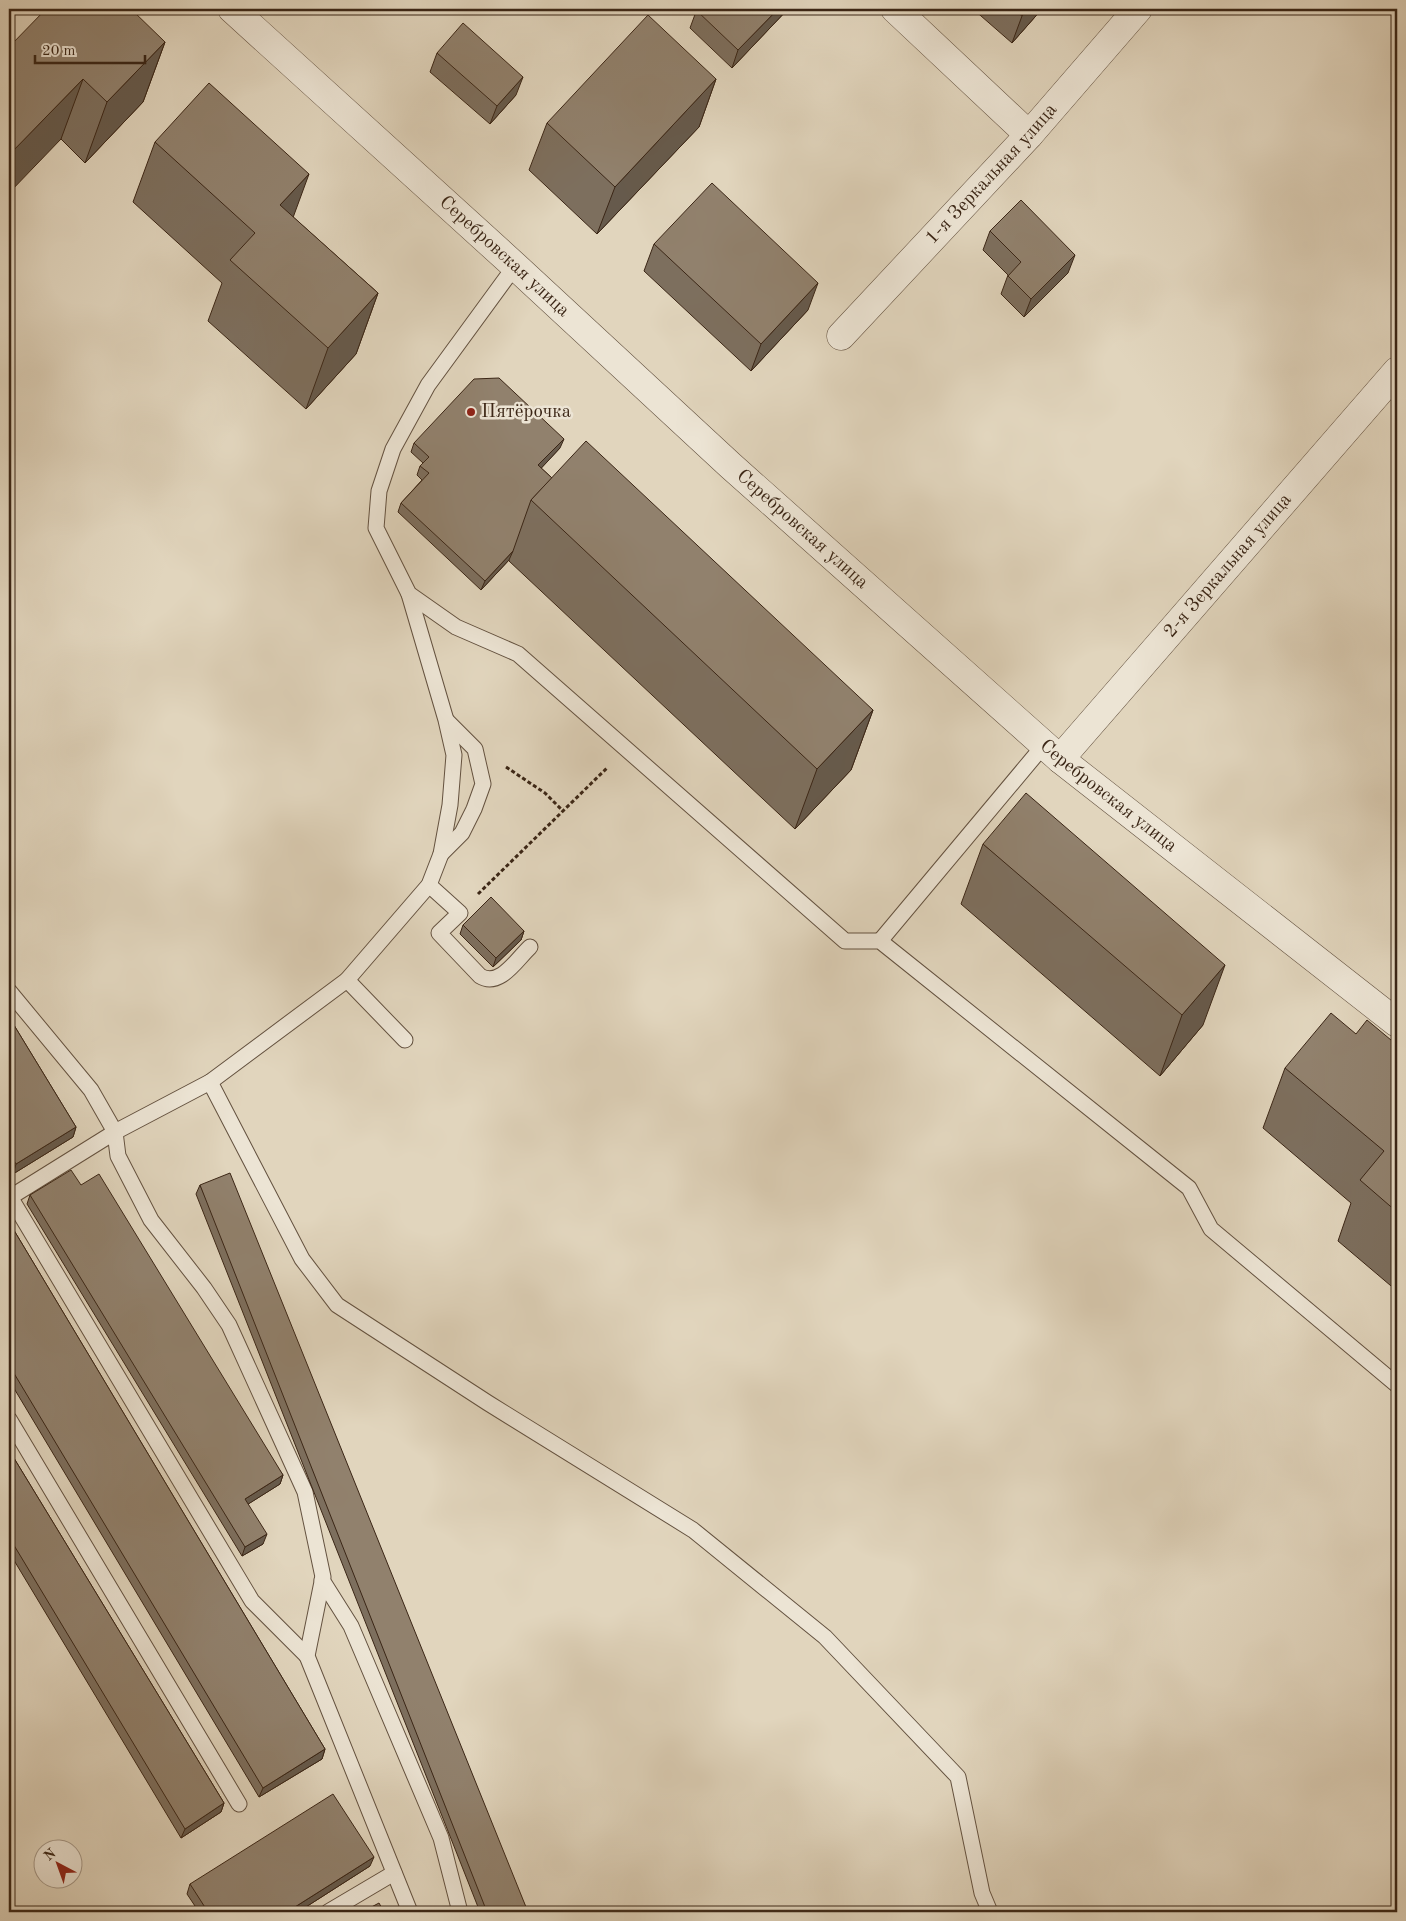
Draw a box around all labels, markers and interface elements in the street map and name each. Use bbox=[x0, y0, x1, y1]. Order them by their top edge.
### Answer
scale bar bbox=[35, 32, 145, 64]
text: 20 m bbox=[42, 44, 76, 59]
street label: 1-я Зеркальная улица bbox=[922, 100, 1061, 248]
street label: Серебровская улица bbox=[435, 193, 573, 321]
place label: Пятёрочка bbox=[481, 403, 572, 422]
marker: Пятёрочка bbox=[465, 406, 477, 418]
street label: Серебровская улица bbox=[733, 466, 872, 593]
street label: 2-я Зеркальная улица bbox=[1160, 490, 1296, 641]
street label: Серебровская улица bbox=[1036, 736, 1181, 856]
north arrow bbox=[32, 1838, 82, 1888]
text: N bbox=[41, 1846, 59, 1864]

